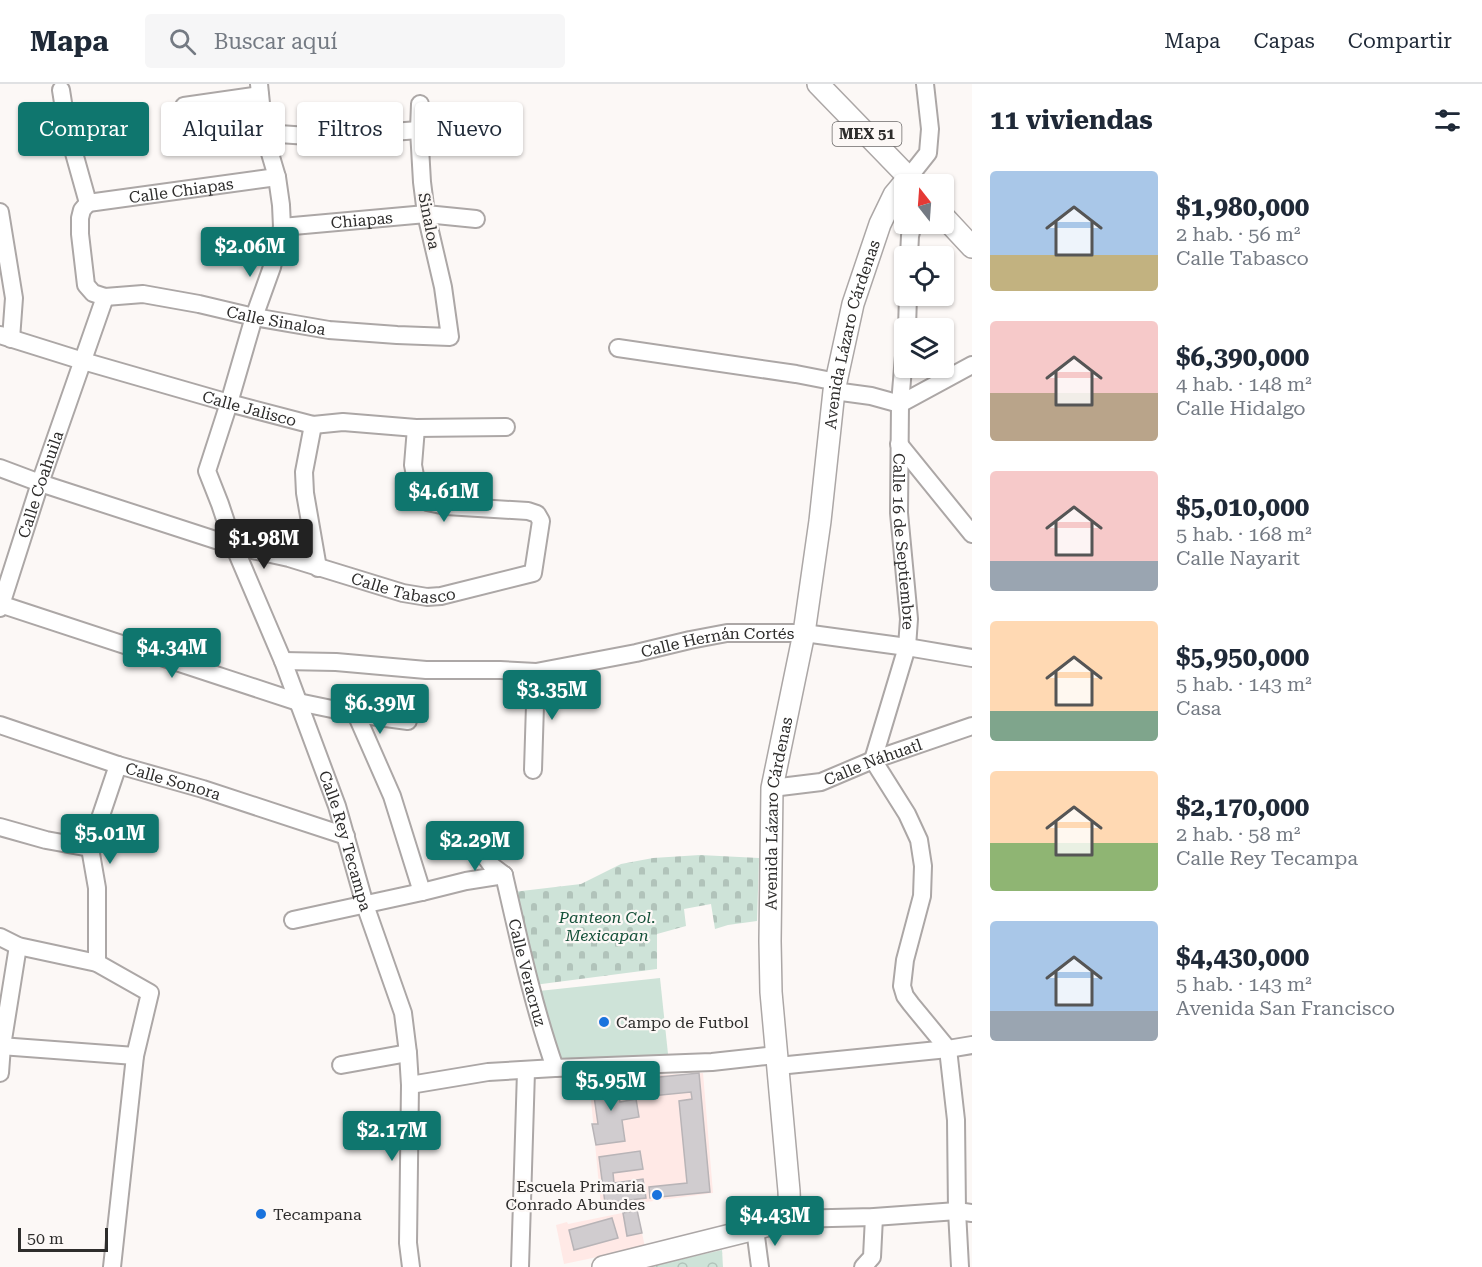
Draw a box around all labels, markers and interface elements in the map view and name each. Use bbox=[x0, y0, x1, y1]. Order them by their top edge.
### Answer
search box bbox=[145, 14, 565, 68]
text: Mapa bbox=[30, 25, 109, 58]
icon: search bbox=[166, 25, 199, 58]
text: Buscar aquí bbox=[214, 29, 338, 54]
text: Mapa bbox=[1164, 29, 1220, 53]
text: Capas bbox=[1253, 29, 1315, 53]
text: Compartir bbox=[1348, 29, 1452, 53]
chip: Comprar bbox=[18, 102, 149, 156]
chip: Alquilar bbox=[161, 102, 285, 156]
chip: Filtros bbox=[297, 102, 403, 156]
chip: Nuevo bbox=[415, 102, 523, 156]
icon: filters bbox=[1431, 104, 1464, 137]
text: 11 viviendas bbox=[990, 105, 1153, 135]
road number: MEX 51 bbox=[832, 122, 902, 146]
street label: Calle Chiapas bbox=[128, 174, 235, 207]
north arrow bbox=[894, 174, 954, 234]
map controls bbox=[894, 174, 954, 378]
street label: Sinaloa bbox=[414, 191, 444, 251]
text: $1,980,000 bbox=[1176, 192, 1309, 222]
icon: home bbox=[1038, 195, 1110, 267]
street label: Chiapas bbox=[330, 208, 394, 232]
text: 2 hab. · 56 m² bbox=[1176, 222, 1300, 246]
pin: $2.06M bbox=[201, 227, 299, 278]
text: $2.06M bbox=[215, 234, 285, 258]
street label: Avenida Lázaro Cárdenas bbox=[820, 237, 884, 430]
button: locate bbox=[894, 246, 954, 306]
text: Calle Tabasco bbox=[1176, 246, 1309, 270]
street label: Calle Sinaloa bbox=[225, 301, 327, 339]
button: layers bbox=[894, 318, 954, 378]
text: $6,390,000 bbox=[1176, 342, 1309, 372]
icon: home bbox=[1038, 345, 1110, 417]
text: 4 hab. · 148 m² bbox=[1176, 372, 1312, 396]
street label: Calle Jalisco bbox=[200, 386, 299, 430]
text: Calle Hidalgo bbox=[1176, 396, 1306, 420]
street label: Calle Coahuila bbox=[14, 428, 67, 540]
street label: Calle 16 de Septiembre bbox=[889, 453, 919, 631]
pin: $4.61M bbox=[395, 472, 493, 523]
text: $4.61M bbox=[409, 479, 479, 503]
text: $5,010,000 bbox=[1176, 492, 1309, 522]
icon: home bbox=[1038, 495, 1110, 567]
pin: $1.98M bbox=[215, 519, 313, 570]
text: 5 hab. · 168 m² bbox=[1176, 522, 1312, 546]
text: $1.98M bbox=[229, 526, 299, 550]
text: Calle Nayarit bbox=[1176, 546, 1300, 570]
street label: Calle Tabasco bbox=[349, 568, 458, 607]
street label: Calle Hernán Cortés bbox=[639, 623, 795, 661]
pin: $4.34M bbox=[123, 628, 221, 679]
text: $4.34M bbox=[137, 635, 207, 659]
text: $5,950,000 bbox=[1176, 642, 1309, 672]
icon: home bbox=[1038, 645, 1110, 717]
pin: $3.35M bbox=[503, 670, 601, 721]
text: 5 hab. · 143 m² bbox=[1176, 672, 1312, 696]
text: $3.35M bbox=[517, 677, 587, 701]
pin: $6.39M bbox=[331, 684, 429, 735]
text: $6.39M bbox=[345, 691, 415, 715]
text: Casa bbox=[1176, 696, 1221, 720]
street label: Avenida Lázaro Cárdenas bbox=[761, 715, 796, 910]
street label: Calle Náhuatl bbox=[821, 734, 924, 789]
street label: Calle Sonora bbox=[123, 758, 224, 804]
street label: Calle Rey Tecampa bbox=[315, 768, 376, 914]
text: $2,170,000 bbox=[1176, 792, 1309, 822]
icon: home bbox=[1038, 795, 1110, 867]
pin: $5.01M bbox=[61, 814, 159, 865]
text: $5.01M bbox=[75, 821, 145, 845]
pin: $2.29M bbox=[426, 821, 524, 872]
text: 2 hab. · 58 m² bbox=[1176, 822, 1300, 846]
text: $2.29M bbox=[440, 828, 510, 852]
text: Calle Rey Tecampa bbox=[1176, 846, 1358, 870]
park label: Panteon Col. Mexicapan bbox=[558, 908, 655, 945]
street label: Calle Veracruz bbox=[505, 917, 551, 1029]
text: $4,430,000 bbox=[1176, 942, 1309, 972]
icon: home bbox=[1038, 945, 1110, 1017]
text: 5 hab. · 143 m² bbox=[1176, 972, 1312, 996]
text: Avenida San Francisco bbox=[1176, 996, 1395, 1020]
place label: Campo de Futbol bbox=[616, 1013, 749, 1032]
marker: Campo de Futbol bbox=[597, 1015, 611, 1029]
pin: $5.95M bbox=[562, 1061, 660, 1112]
text: $5.95M bbox=[576, 1068, 646, 1092]
pin: $2.17M bbox=[343, 1111, 441, 1162]
text: $2.17M bbox=[357, 1118, 427, 1142]
place label: Escuela Primaria Conrado Abundes bbox=[506, 1177, 645, 1214]
marker: Escuela Primaria Conrado Abundes bbox=[650, 1188, 664, 1202]
pin: $4.43M bbox=[726, 1196, 824, 1247]
text: $4.43M bbox=[740, 1203, 810, 1227]
place label: Tecampana bbox=[273, 1205, 362, 1224]
marker: Tecampana bbox=[254, 1207, 268, 1221]
scale bar bbox=[18, 1225, 108, 1252]
text: 50 m bbox=[27, 1229, 64, 1248]

